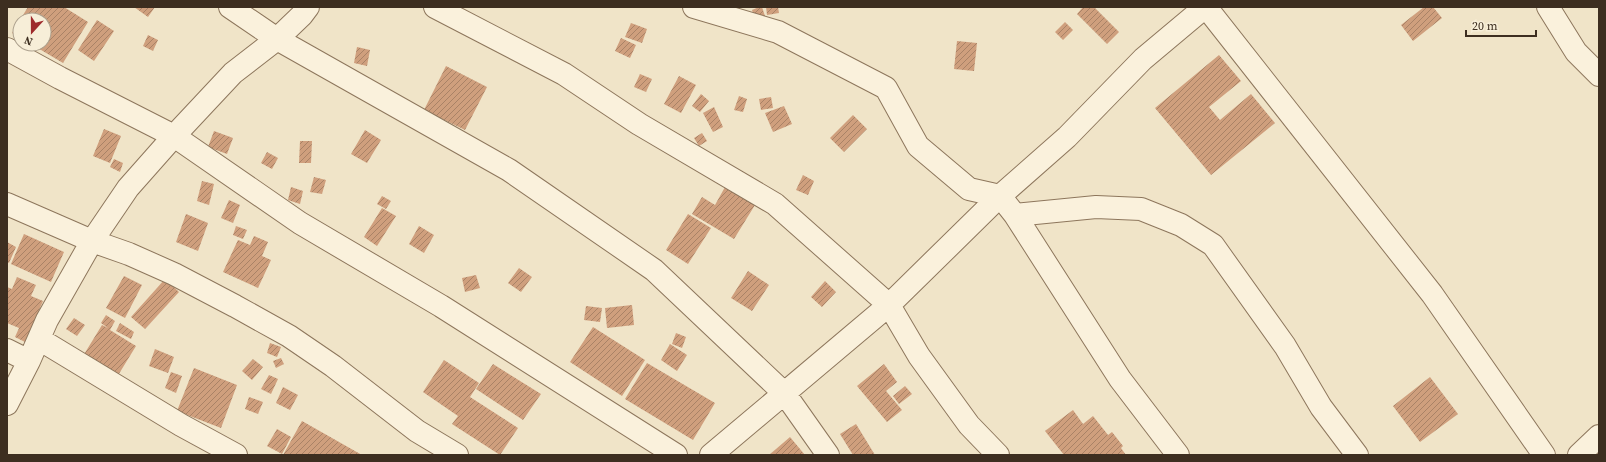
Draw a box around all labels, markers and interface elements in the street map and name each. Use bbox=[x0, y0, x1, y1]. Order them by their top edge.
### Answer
north arrow bbox=[12, 12, 52, 52]
scale bar bbox=[1466, 12, 1536, 38]
text: 20 m bbox=[1472, 18, 1498, 34]
text: N bbox=[22, 32, 35, 49]

